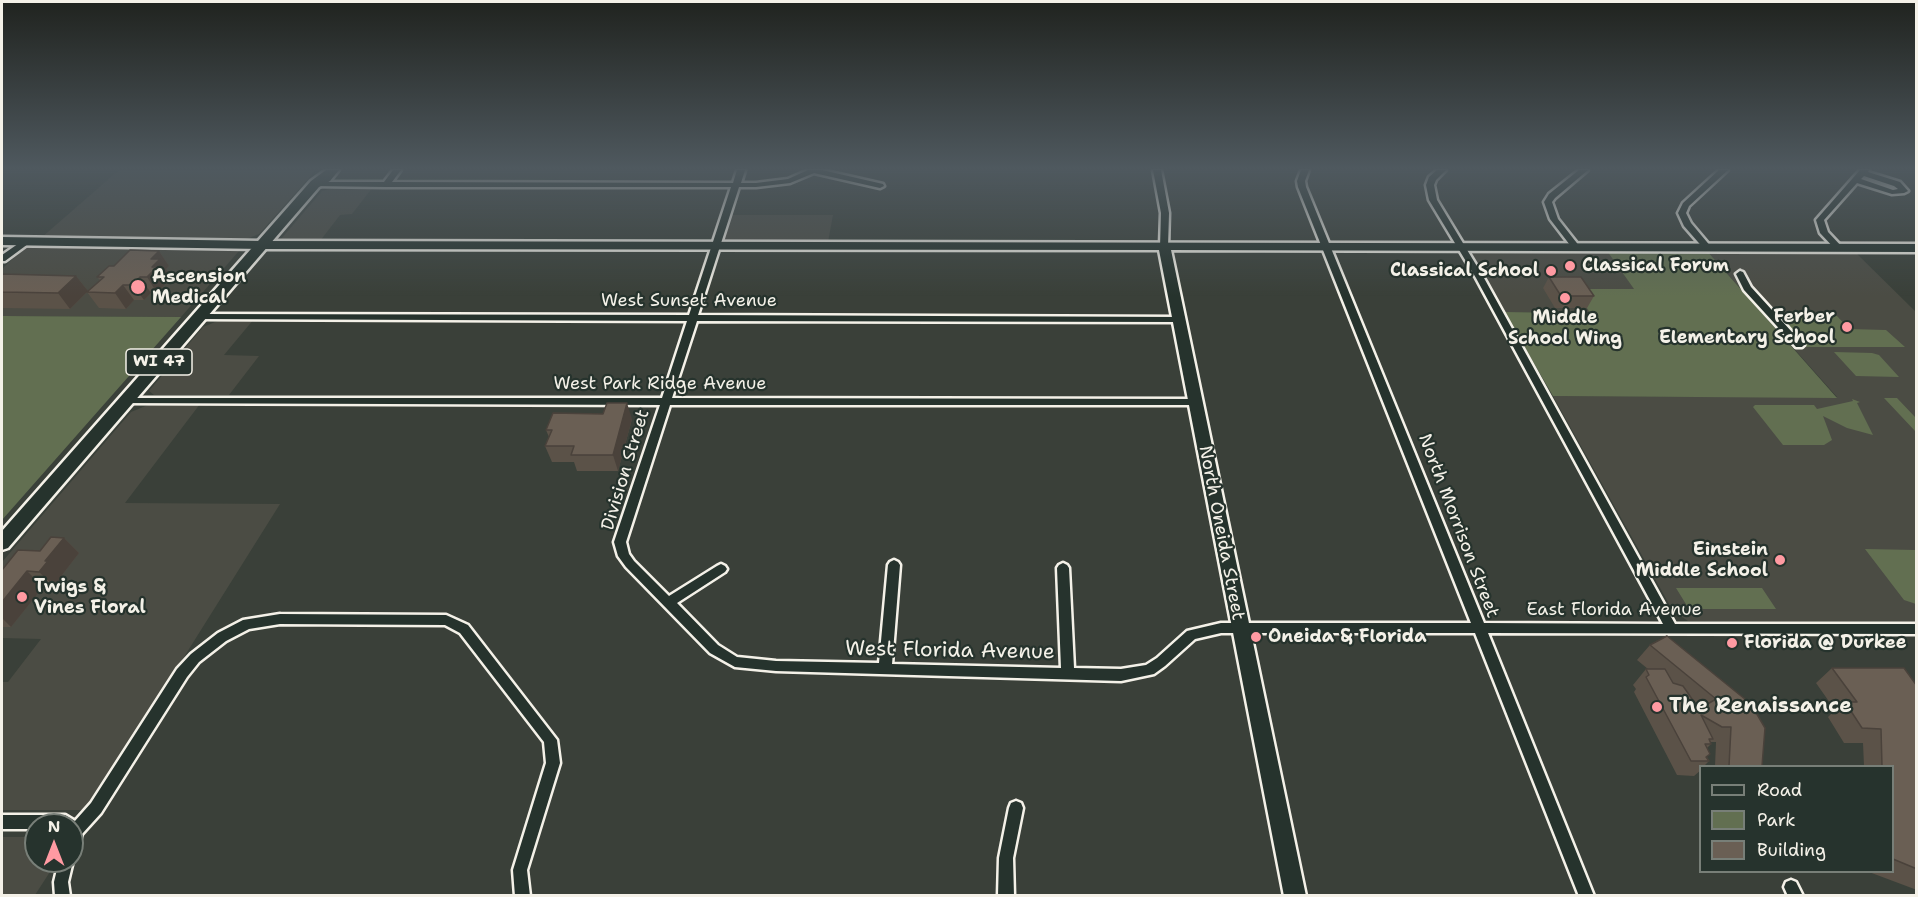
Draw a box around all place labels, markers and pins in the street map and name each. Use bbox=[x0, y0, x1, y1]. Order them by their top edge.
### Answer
place label: Classical Forum bbox=[1582, 255, 1729, 277]
marker: Classical Forum bbox=[1563, 259, 1577, 273]
place label: Classical School bbox=[1390, 260, 1539, 282]
marker: Classical School bbox=[1544, 264, 1558, 278]
place label: Ascension Medical bbox=[152, 266, 246, 308]
marker: Ascension Medical bbox=[129, 278, 147, 296]
marker: Middle School Wing bbox=[1558, 291, 1572, 305]
place label: Ferber Elementary School bbox=[1659, 306, 1835, 348]
place label: Middle School Wing bbox=[1508, 307, 1622, 350]
marker: Ferber Elementary School bbox=[1840, 320, 1854, 334]
place label: Einstein Middle School bbox=[1636, 539, 1768, 582]
marker: Einstein Middle School bbox=[1773, 553, 1787, 567]
place label: Twigs & Vines Floral bbox=[34, 576, 146, 618]
marker: Twigs & Vines Floral bbox=[15, 590, 29, 604]
place label: Oneida & Florida bbox=[1268, 626, 1427, 648]
marker: Oneida & Florida bbox=[1249, 630, 1263, 644]
place label: Florida @ Durkee bbox=[1744, 632, 1907, 654]
marker: Florida @ Durkee bbox=[1725, 636, 1739, 650]
place label: The Renaissance bbox=[1669, 694, 1852, 720]
marker: The Renaissance bbox=[1650, 700, 1664, 714]

